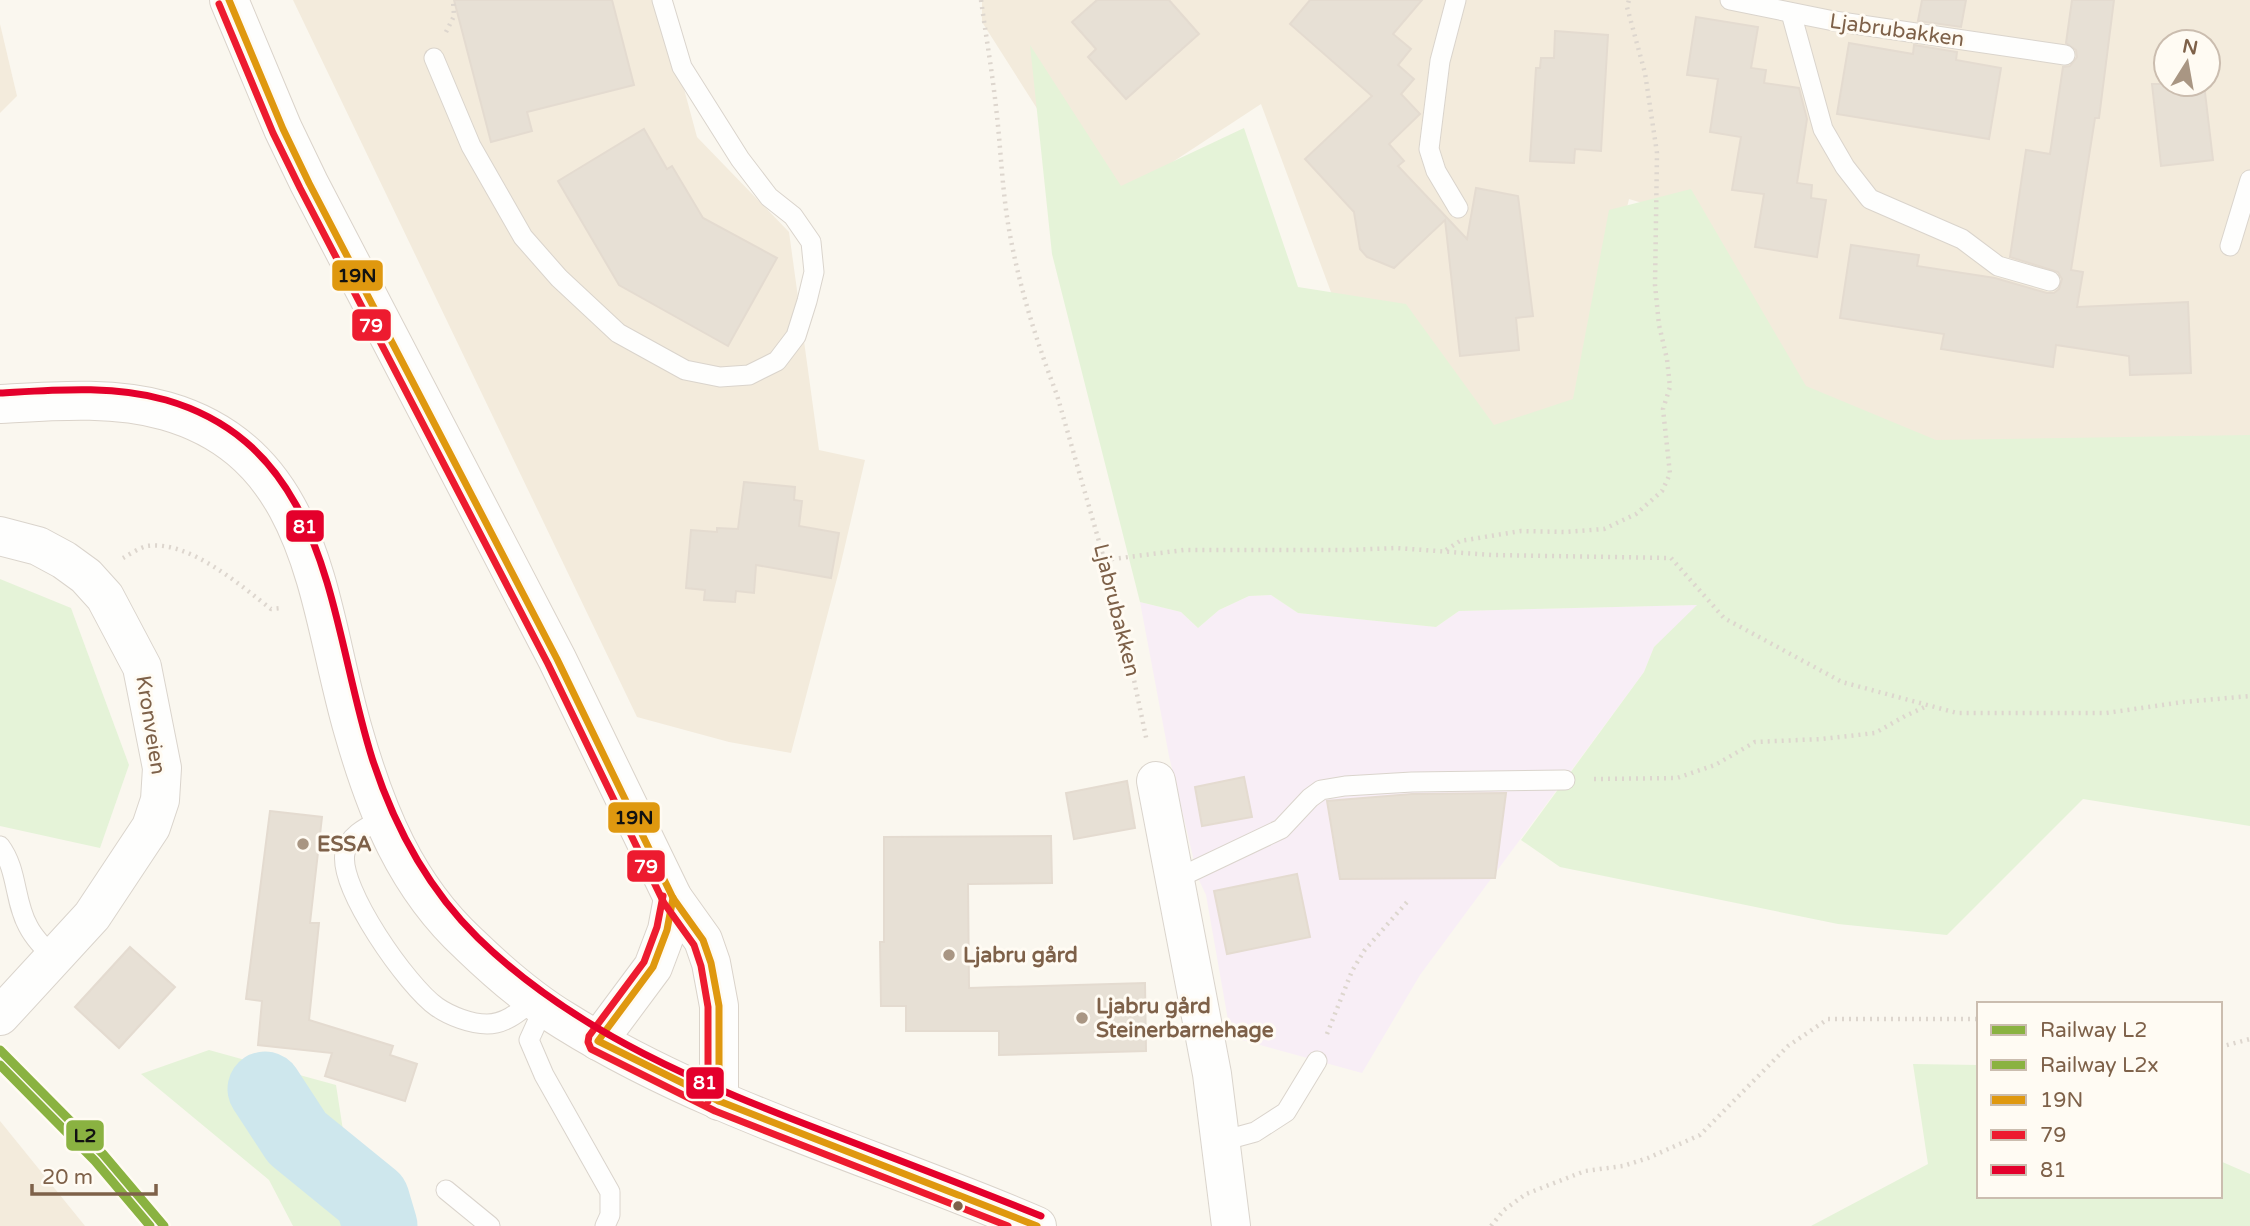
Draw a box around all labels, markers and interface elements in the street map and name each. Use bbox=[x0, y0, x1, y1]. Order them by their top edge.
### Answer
street label: Ljabrubakken bbox=[1828, 9, 1966, 52]
north arrow bbox=[2152, 28, 2222, 98]
text: N bbox=[2180, 35, 2200, 60]
line badge: 19N bbox=[331, 259, 384, 292]
text: 19N bbox=[337, 265, 377, 287]
line badge: 79 bbox=[351, 308, 392, 342]
text: 79 bbox=[359, 315, 383, 337]
line badge: 81 bbox=[285, 509, 325, 543]
text: 81 bbox=[293, 516, 317, 538]
street label: Ljabrubakken bbox=[1088, 541, 1145, 679]
street label: Kronveien bbox=[130, 674, 171, 776]
line badge: 19N bbox=[607, 801, 661, 834]
text: 19N bbox=[614, 807, 654, 829]
place label: ESSA bbox=[317, 832, 372, 857]
marker: ESSA bbox=[295, 836, 311, 852]
line badge: 79 bbox=[626, 849, 666, 883]
text: 79 bbox=[634, 856, 658, 878]
place label: Ljabru gård bbox=[963, 943, 1078, 968]
marker: Ljabru gård bbox=[941, 947, 957, 963]
place label: Ljabru gård Steinerbarnehage bbox=[1096, 994, 1274, 1043]
legend bbox=[1977, 1002, 2222, 1198]
marker: Ljabru gård Steinerbarnehage bbox=[1074, 1010, 1090, 1026]
text: Railway L2 bbox=[2040, 1018, 2147, 1043]
text: Railway L2x bbox=[2040, 1053, 2159, 1078]
line badge: 81 bbox=[685, 1066, 725, 1100]
text: 81 bbox=[693, 1072, 717, 1094]
text: 19N bbox=[2040, 1088, 2083, 1113]
line badge: L2 bbox=[65, 1119, 105, 1152]
text: 79 bbox=[2040, 1123, 2066, 1148]
text: L2 bbox=[74, 1125, 96, 1147]
scale bar bbox=[32, 1152, 156, 1196]
text: 81 bbox=[2040, 1158, 2066, 1183]
text: 20 m bbox=[42, 1165, 93, 1190]
unlabelled marker bbox=[951, 1199, 965, 1213]

